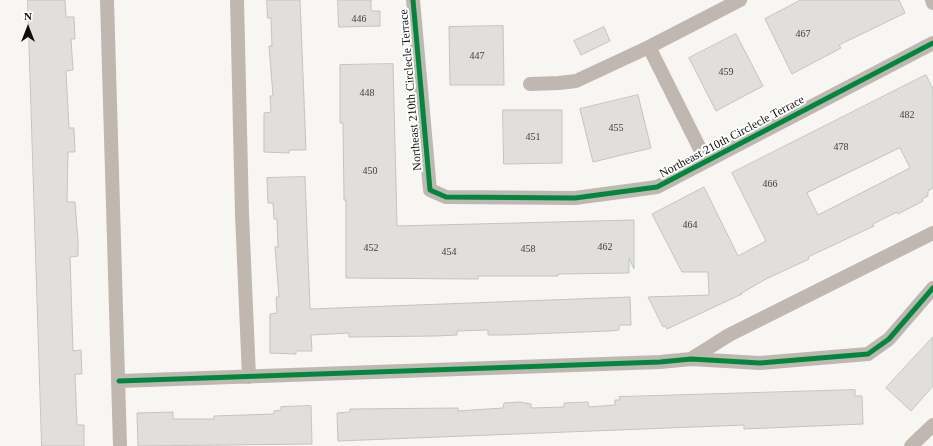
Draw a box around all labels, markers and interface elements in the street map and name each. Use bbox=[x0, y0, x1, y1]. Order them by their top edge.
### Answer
north arrow bbox=[8, 8, 48, 48]
street label: Northeast 210th Circlecle Terrace bbox=[397, 9, 425, 171]
text: N bbox=[24, 10, 32, 22]
house number: 446 bbox=[352, 13, 366, 25]
house number: 467 bbox=[796, 28, 810, 40]
house number: 447 bbox=[470, 50, 484, 62]
house number: 459 bbox=[718, 66, 734, 78]
house number: 448 bbox=[360, 87, 374, 99]
street label: Northeast 210th Circlecle Terrace bbox=[657, 93, 807, 181]
house number: 482 bbox=[900, 109, 914, 121]
house number: 455 bbox=[608, 122, 624, 134]
house number: 451 bbox=[526, 131, 540, 143]
house number: 478 bbox=[834, 141, 848, 153]
house number: 450 bbox=[362, 165, 378, 177]
house number: 466 bbox=[762, 178, 778, 190]
house number: 464 bbox=[682, 219, 698, 231]
house number: 462 bbox=[598, 241, 612, 253]
house number: 452 bbox=[364, 242, 378, 254]
house number: 458 bbox=[520, 243, 536, 255]
house number: 454 bbox=[442, 246, 456, 258]

